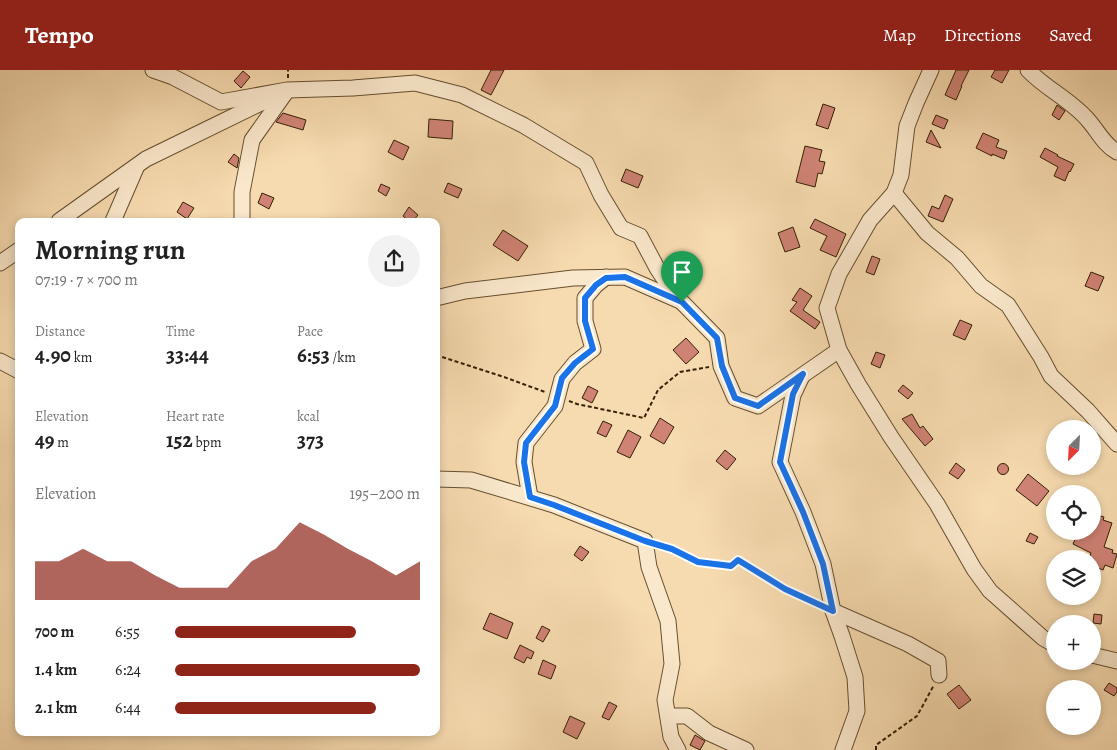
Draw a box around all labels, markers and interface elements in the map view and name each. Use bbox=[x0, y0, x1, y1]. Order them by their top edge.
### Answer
text: Tempo bbox=[25, 19, 94, 51]
text: Map bbox=[883, 23, 916, 47]
text: Directions bbox=[944, 23, 1021, 47]
text: Saved bbox=[1049, 23, 1092, 47]
text: Morning run bbox=[35, 231, 185, 269]
button: share bbox=[368, 235, 420, 287]
pin bbox=[661, 251, 703, 302]
icon: arrive bbox=[668, 258, 696, 286]
text: 07:19 · 7 × 700 m bbox=[35, 269, 138, 291]
text: Distance bbox=[35, 322, 85, 341]
text: Time bbox=[166, 322, 195, 341]
text: Pace bbox=[297, 322, 323, 341]
text: 4.90 bbox=[35, 341, 71, 369]
text: 33:44 bbox=[166, 341, 209, 369]
text: 6:53 bbox=[297, 341, 330, 369]
text: km bbox=[71, 348, 92, 367]
text: /km bbox=[330, 348, 356, 367]
text: Elevation bbox=[35, 407, 89, 426]
text: Heart rate bbox=[166, 407, 224, 426]
text: kcal bbox=[297, 407, 319, 426]
north arrow bbox=[1046, 420, 1101, 475]
map controls bbox=[1046, 420, 1101, 735]
text: 49 bbox=[35, 426, 55, 454]
text: 152 bbox=[166, 426, 193, 454]
text: 373 bbox=[297, 426, 324, 454]
text: m bbox=[55, 433, 69, 452]
text: bpm bbox=[193, 433, 222, 452]
text: Elevation bbox=[35, 483, 96, 505]
text: 195–200 m bbox=[350, 483, 420, 505]
button: locate bbox=[1046, 485, 1101, 540]
button: layers bbox=[1046, 550, 1101, 605]
button: + bbox=[1046, 615, 1101, 670]
text: 700 m bbox=[35, 621, 74, 643]
text: 6:55 bbox=[115, 621, 140, 643]
text: 1.4 km bbox=[35, 659, 77, 681]
text: 6:24 bbox=[115, 659, 141, 681]
button: − bbox=[1046, 680, 1101, 735]
text: 2.1 km bbox=[35, 697, 77, 719]
text: 6:44 bbox=[115, 697, 141, 719]

